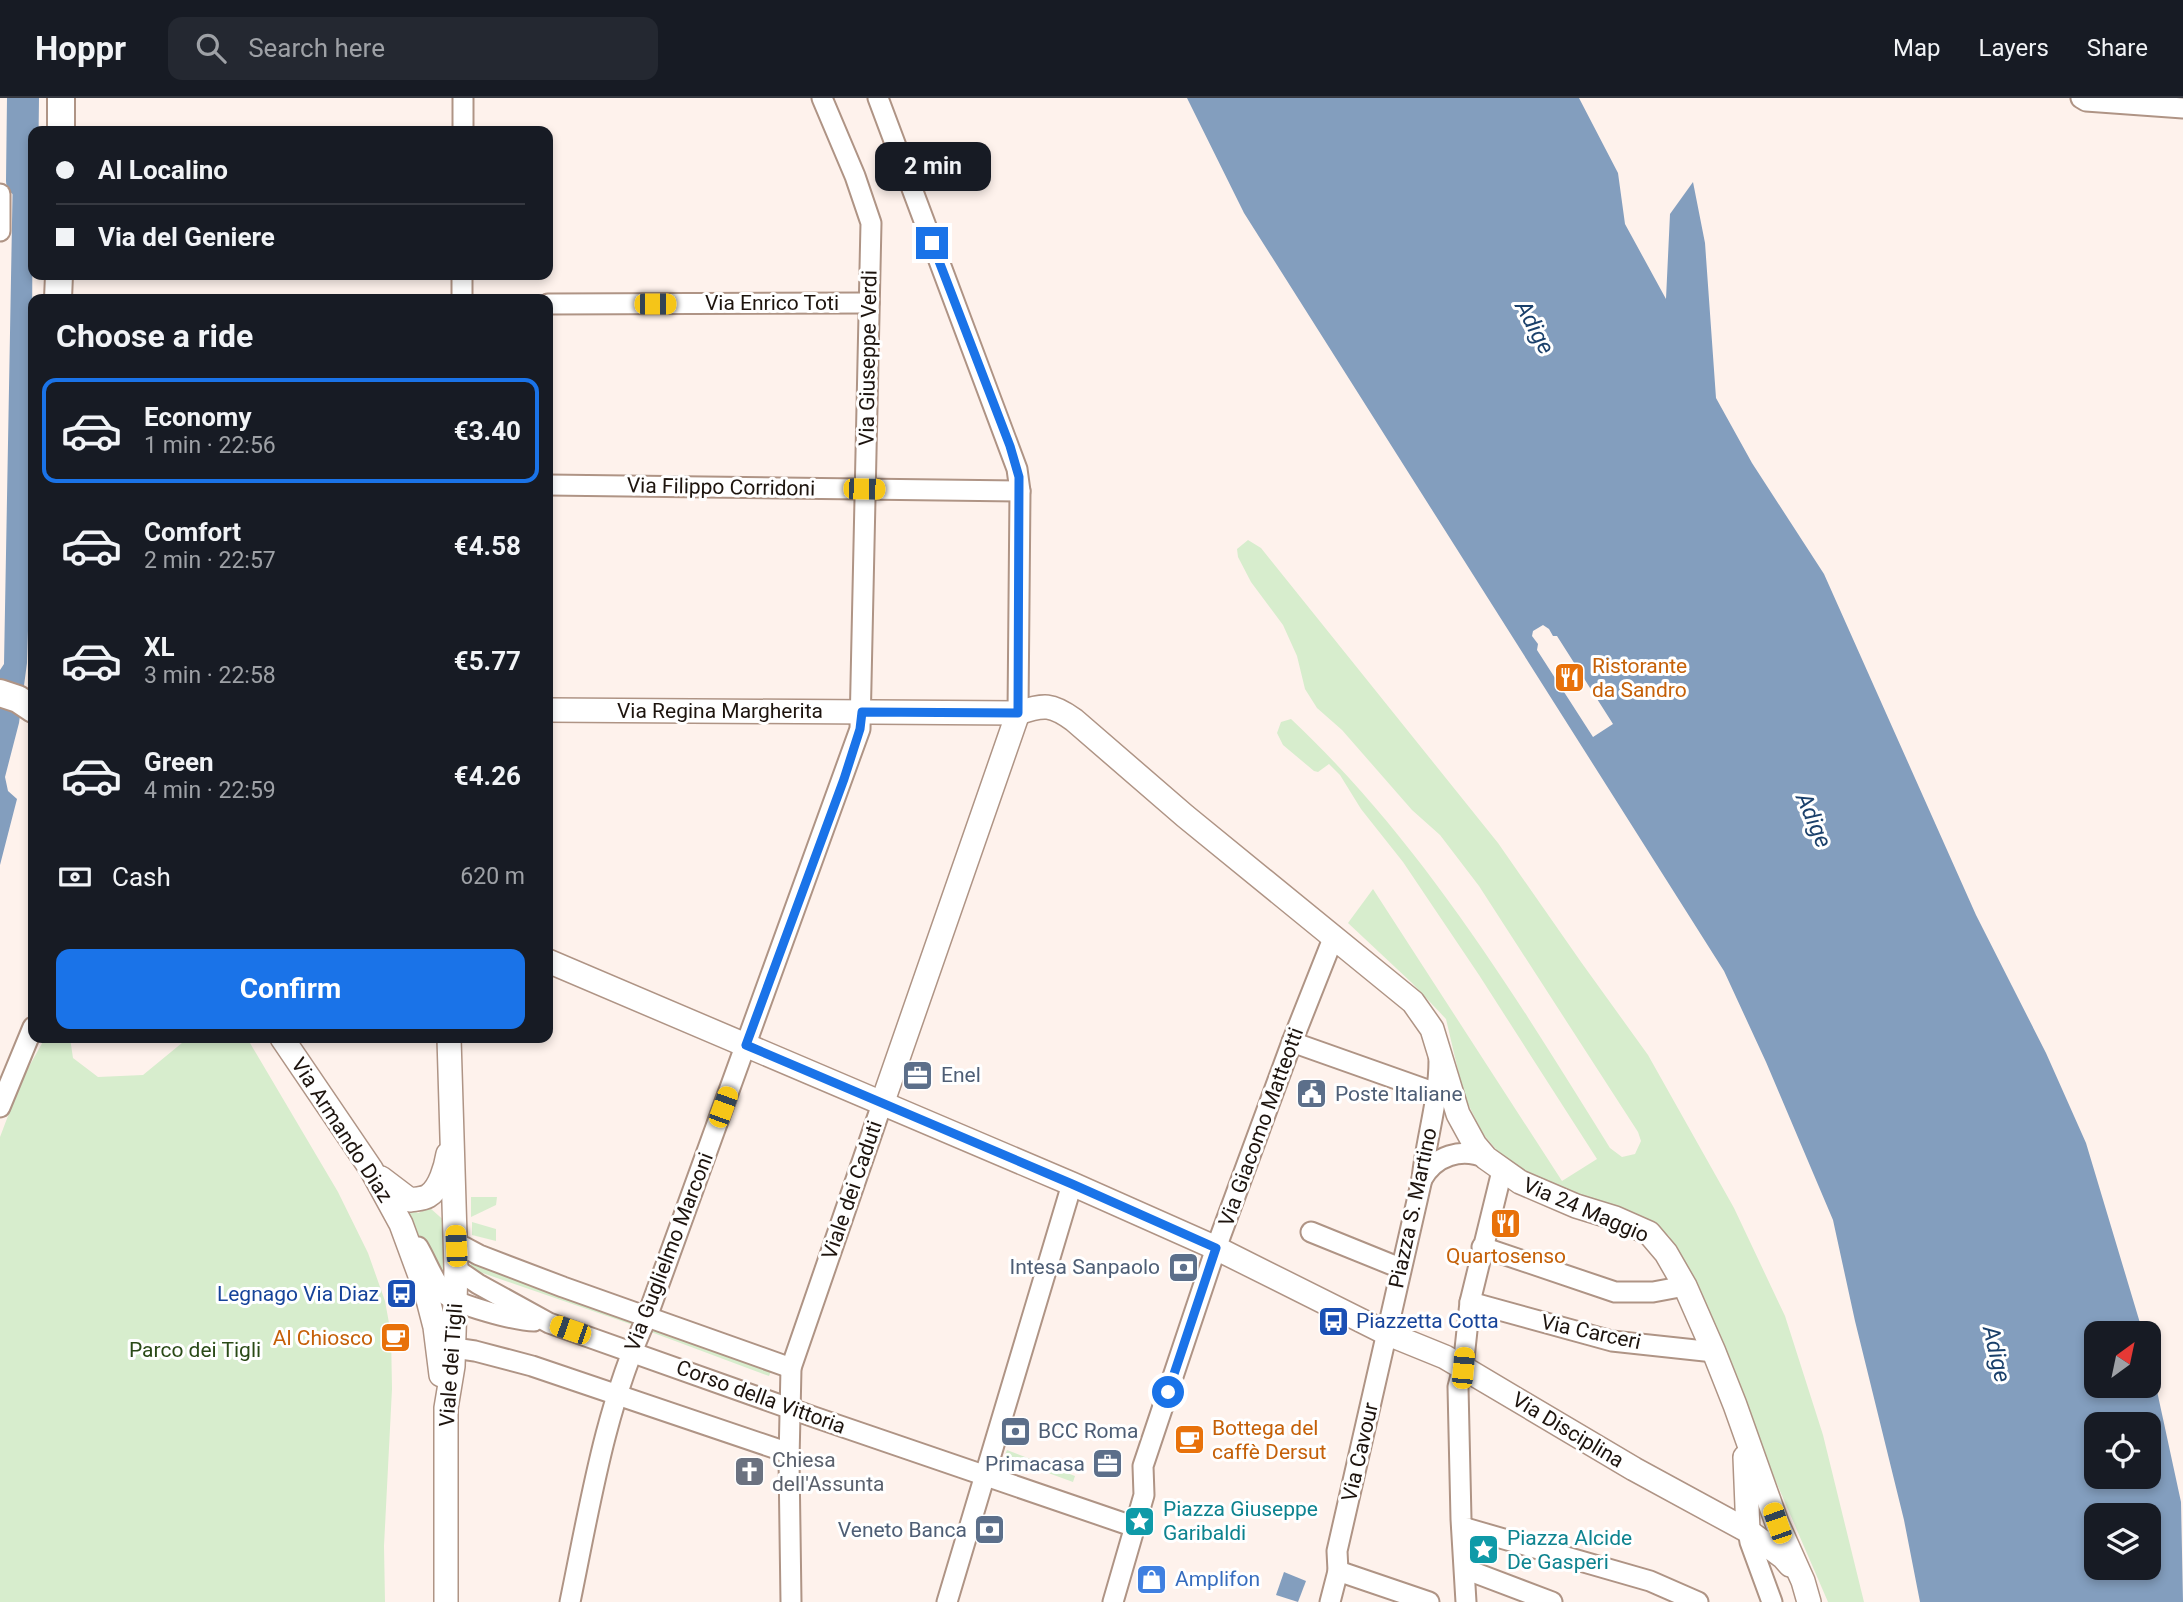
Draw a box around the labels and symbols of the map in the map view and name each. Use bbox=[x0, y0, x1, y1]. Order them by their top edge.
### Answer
callout: 2 min bbox=[874, 142, 990, 190]
route end bbox=[916, 227, 948, 259]
street label: Via Giuseppe Verdi bbox=[854, 270, 882, 446]
street label: Via Enrico Toti bbox=[705, 291, 839, 315]
car bbox=[635, 294, 677, 315]
water label: Adige bbox=[1509, 295, 1560, 359]
street label: Via Filippo Corridoni bbox=[627, 473, 815, 501]
car bbox=[843, 478, 886, 500]
place label: Ristorante da Sandro bbox=[1592, 654, 1687, 702]
restaurant icon: Ristorante da Sandro bbox=[1552, 661, 1586, 695]
street label: Via Regina Margherita bbox=[617, 699, 823, 723]
water label: Adige bbox=[1790, 788, 1837, 852]
street label: Via Giacomo Matteotti bbox=[1214, 1024, 1308, 1230]
street label: Via Armando Diaz bbox=[286, 1053, 398, 1207]
office icon: Enel bbox=[901, 1058, 935, 1092]
place label: Enel bbox=[941, 1063, 981, 1087]
public building icon: Poste Italiane bbox=[1295, 1077, 1329, 1111]
place label: Poste Italiane bbox=[1335, 1082, 1463, 1106]
car bbox=[706, 1084, 741, 1130]
street label: Viale dei Caduti bbox=[817, 1117, 887, 1263]
street label: Piazza S. Martino bbox=[1384, 1126, 1442, 1290]
street label: Via Guglielmo Marconi bbox=[620, 1149, 718, 1355]
street label: Via 24 Maggio bbox=[1519, 1173, 1653, 1247]
restaurant icon: Quartosenso bbox=[1489, 1207, 1523, 1241]
car bbox=[445, 1224, 468, 1268]
place label: Quartosenso bbox=[1446, 1244, 1566, 1268]
bank icon: Intesa Sanpaolo bbox=[1166, 1250, 1200, 1284]
place label: Intesa Sanpaolo bbox=[1009, 1255, 1160, 1279]
bus stop icon: Legnago Via Diaz bbox=[385, 1277, 419, 1311]
place label: Legnago Via Diaz bbox=[217, 1282, 379, 1306]
street label: Viale dei Tigli bbox=[435, 1302, 467, 1428]
bus stop icon: Piazzetta Cotta bbox=[1316, 1304, 1350, 1338]
place label: Piazzetta Cotta bbox=[1356, 1309, 1499, 1333]
street label: Via Carceri bbox=[1539, 1310, 1643, 1354]
car bbox=[547, 1313, 594, 1347]
cafe icon: Al Chiosco bbox=[379, 1321, 413, 1355]
north arrow bbox=[2084, 1321, 2161, 1398]
water label: Adige bbox=[1977, 1322, 2016, 1385]
place label: Al Chiosco bbox=[273, 1326, 373, 1350]
park label: Parco dei Tigli bbox=[129, 1338, 261, 1362]
car bbox=[1451, 1346, 1476, 1390]
street label: Corso della Vittoria bbox=[673, 1355, 849, 1439]
route start bbox=[1152, 1376, 1184, 1408]
street label: Via Disciplina bbox=[1508, 1387, 1628, 1473]
street label: Via Cavour bbox=[1337, 1400, 1383, 1504]
bank icon: BCC Roma bbox=[998, 1414, 1032, 1448]
place label: Bottega del caffè Dersut bbox=[1212, 1416, 1327, 1464]
place label: BCC Roma bbox=[1038, 1419, 1138, 1443]
cafe icon: Bottega del caffè Dersut bbox=[1172, 1423, 1206, 1457]
office icon: Primacasa bbox=[1091, 1447, 1125, 1481]
place label: Chiesa dell'Assunta bbox=[772, 1448, 884, 1496]
place label: Primacasa bbox=[985, 1452, 1085, 1476]
church icon: Chiesa dell'Assunta bbox=[732, 1455, 766, 1489]
place label: Piazza Giuseppe Garibaldi bbox=[1163, 1497, 1318, 1545]
car bbox=[1761, 1500, 1794, 1546]
place icon: Piazza Giuseppe Garibaldi bbox=[1123, 1504, 1157, 1538]
bank icon: Veneto Banca bbox=[973, 1513, 1007, 1547]
place label: Veneto Banca bbox=[838, 1518, 967, 1542]
place label: Piazza Alcide De Gasperi bbox=[1507, 1526, 1632, 1574]
place icon: Piazza Alcide De Gasperi bbox=[1467, 1533, 1501, 1567]
shop icon: Amplifon bbox=[1135, 1562, 1169, 1596]
place label: Amplifon bbox=[1175, 1567, 1260, 1591]

